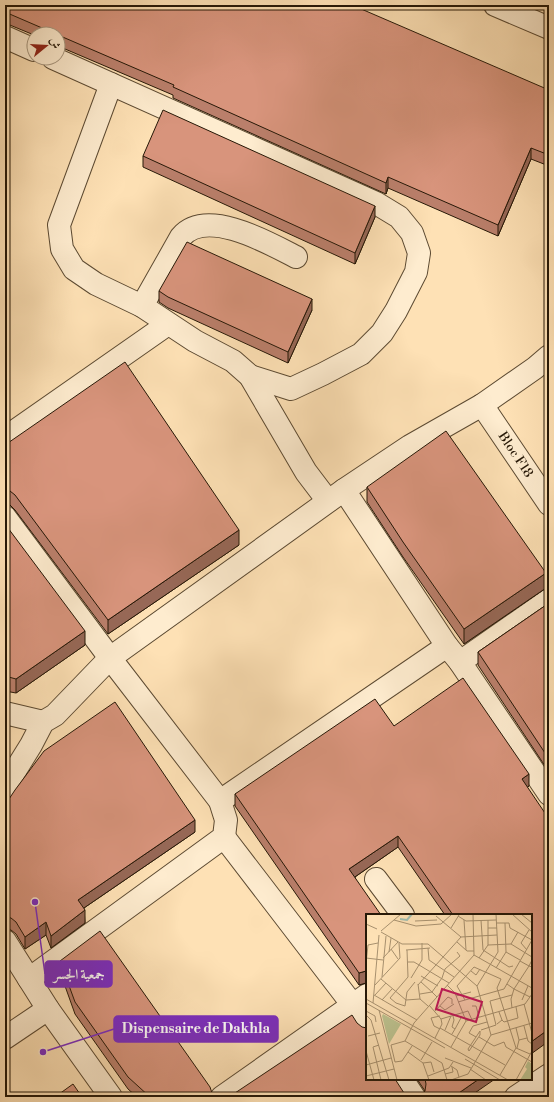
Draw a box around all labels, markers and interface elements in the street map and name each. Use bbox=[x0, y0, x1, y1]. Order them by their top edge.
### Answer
north arrow bbox=[26, 26, 66, 66]
text: ش bbox=[46, 36, 63, 51]
street label: Bloc F18 bbox=[494, 428, 537, 480]
inset map bbox=[366, 914, 532, 1080]
callout: جمعية الجسر bbox=[45, 961, 112, 987]
text: جمعية الجسر bbox=[51, 966, 105, 984]
callout: Dispensaire de Dakhla bbox=[114, 1016, 278, 1042]
text: Dispensaire de Dakhla bbox=[122, 1020, 271, 1038]

